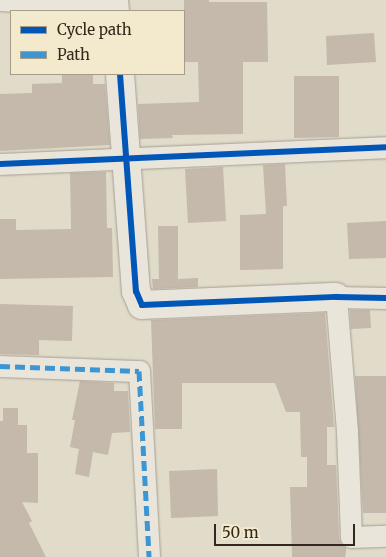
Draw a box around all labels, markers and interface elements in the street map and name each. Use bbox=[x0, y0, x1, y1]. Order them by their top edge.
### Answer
legend bbox=[10, 10, 185, 75]
text: Cycle path bbox=[57, 20, 132, 39]
text: Path bbox=[57, 45, 90, 64]
scale bar bbox=[216, 514, 357, 546]
text: 50 m bbox=[222, 523, 259, 542]

